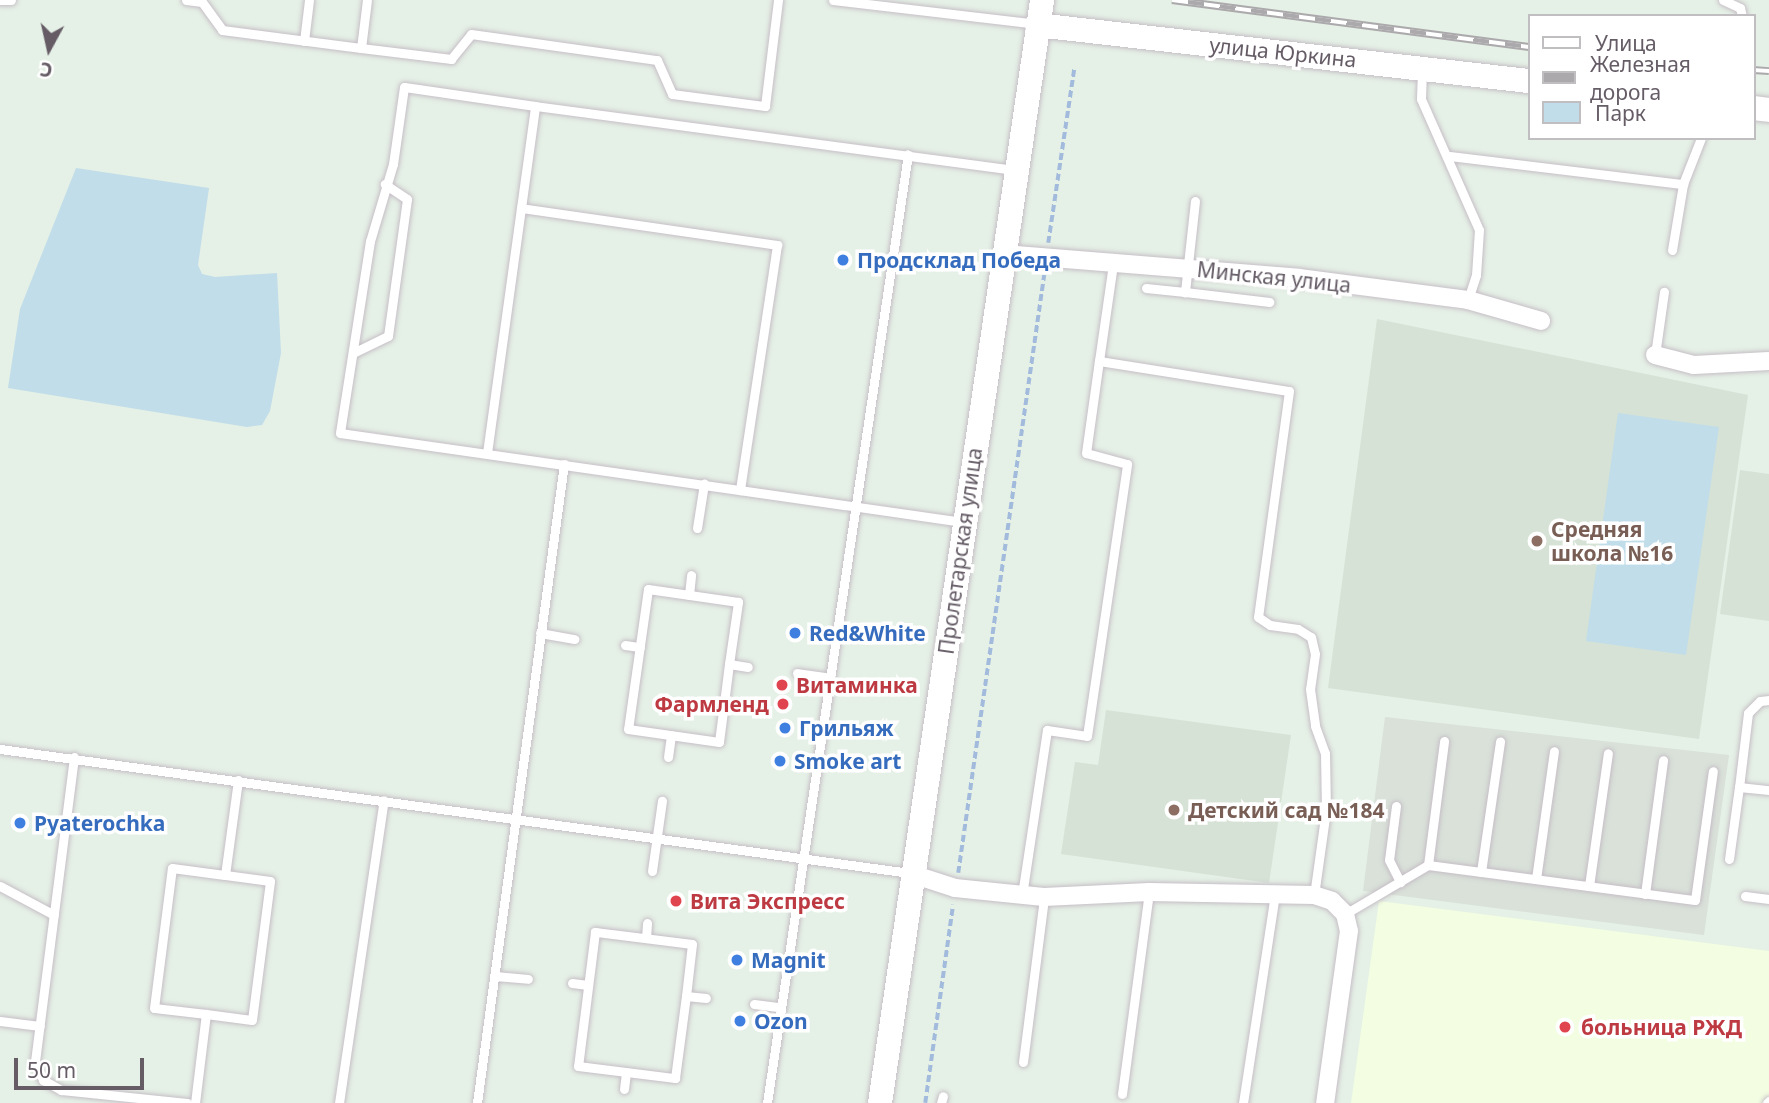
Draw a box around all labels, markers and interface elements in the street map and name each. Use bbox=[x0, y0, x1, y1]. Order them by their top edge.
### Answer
north arrow bbox=[14, 14, 84, 84]
legend bbox=[1528, 14, 1755, 140]
text: Улица bbox=[1595, 29, 1657, 57]
street label: улица Юркина bbox=[1208, 32, 1358, 72]
text: Железная дорога bbox=[1590, 50, 1691, 106]
text: С bbox=[38, 56, 54, 84]
text: Парк bbox=[1595, 99, 1646, 127]
place label: Продсклад Победа bbox=[857, 247, 1061, 273]
marker: Продсклад Победа bbox=[835, 252, 851, 268]
street label: Минская улица bbox=[1196, 256, 1352, 298]
street label: Пролетарская улица bbox=[933, 446, 987, 656]
place label: Средняя школа №16 bbox=[1551, 516, 1673, 566]
marker: Средняя школа №16 bbox=[1529, 533, 1545, 549]
place label: Red&White bbox=[809, 620, 926, 646]
marker: Red&White bbox=[787, 625, 803, 641]
place label: Витаминка bbox=[796, 672, 918, 698]
marker: Витаминка bbox=[774, 677, 790, 693]
place label: Фармленд bbox=[654, 691, 769, 717]
marker: Фармленд bbox=[775, 696, 791, 712]
place label: Грильяж bbox=[799, 715, 894, 741]
marker: Грильяж bbox=[777, 720, 793, 736]
place label: Smoke art bbox=[794, 748, 901, 774]
marker: Smoke art bbox=[772, 753, 788, 769]
place label: Детский сад №184 bbox=[1188, 797, 1384, 823]
marker: Детский сад №184 bbox=[1166, 802, 1182, 818]
place label: Pyaterochka bbox=[34, 810, 165, 836]
marker: Pyaterochka bbox=[12, 815, 28, 831]
place label: Вита Экспресс bbox=[690, 888, 845, 914]
marker: Вита Экспресс bbox=[668, 893, 684, 909]
place label: Magnit bbox=[751, 947, 826, 973]
marker: Magnit bbox=[729, 952, 745, 968]
place label: Ozon bbox=[754, 1008, 808, 1034]
marker: Ozon bbox=[732, 1013, 748, 1029]
place label: больница РЖД bbox=[1581, 1014, 1742, 1040]
marker: больница РЖД bbox=[1555, 1017, 1575, 1037]
scale bar bbox=[18, 1044, 147, 1088]
text: 50 m bbox=[27, 1056, 76, 1084]

